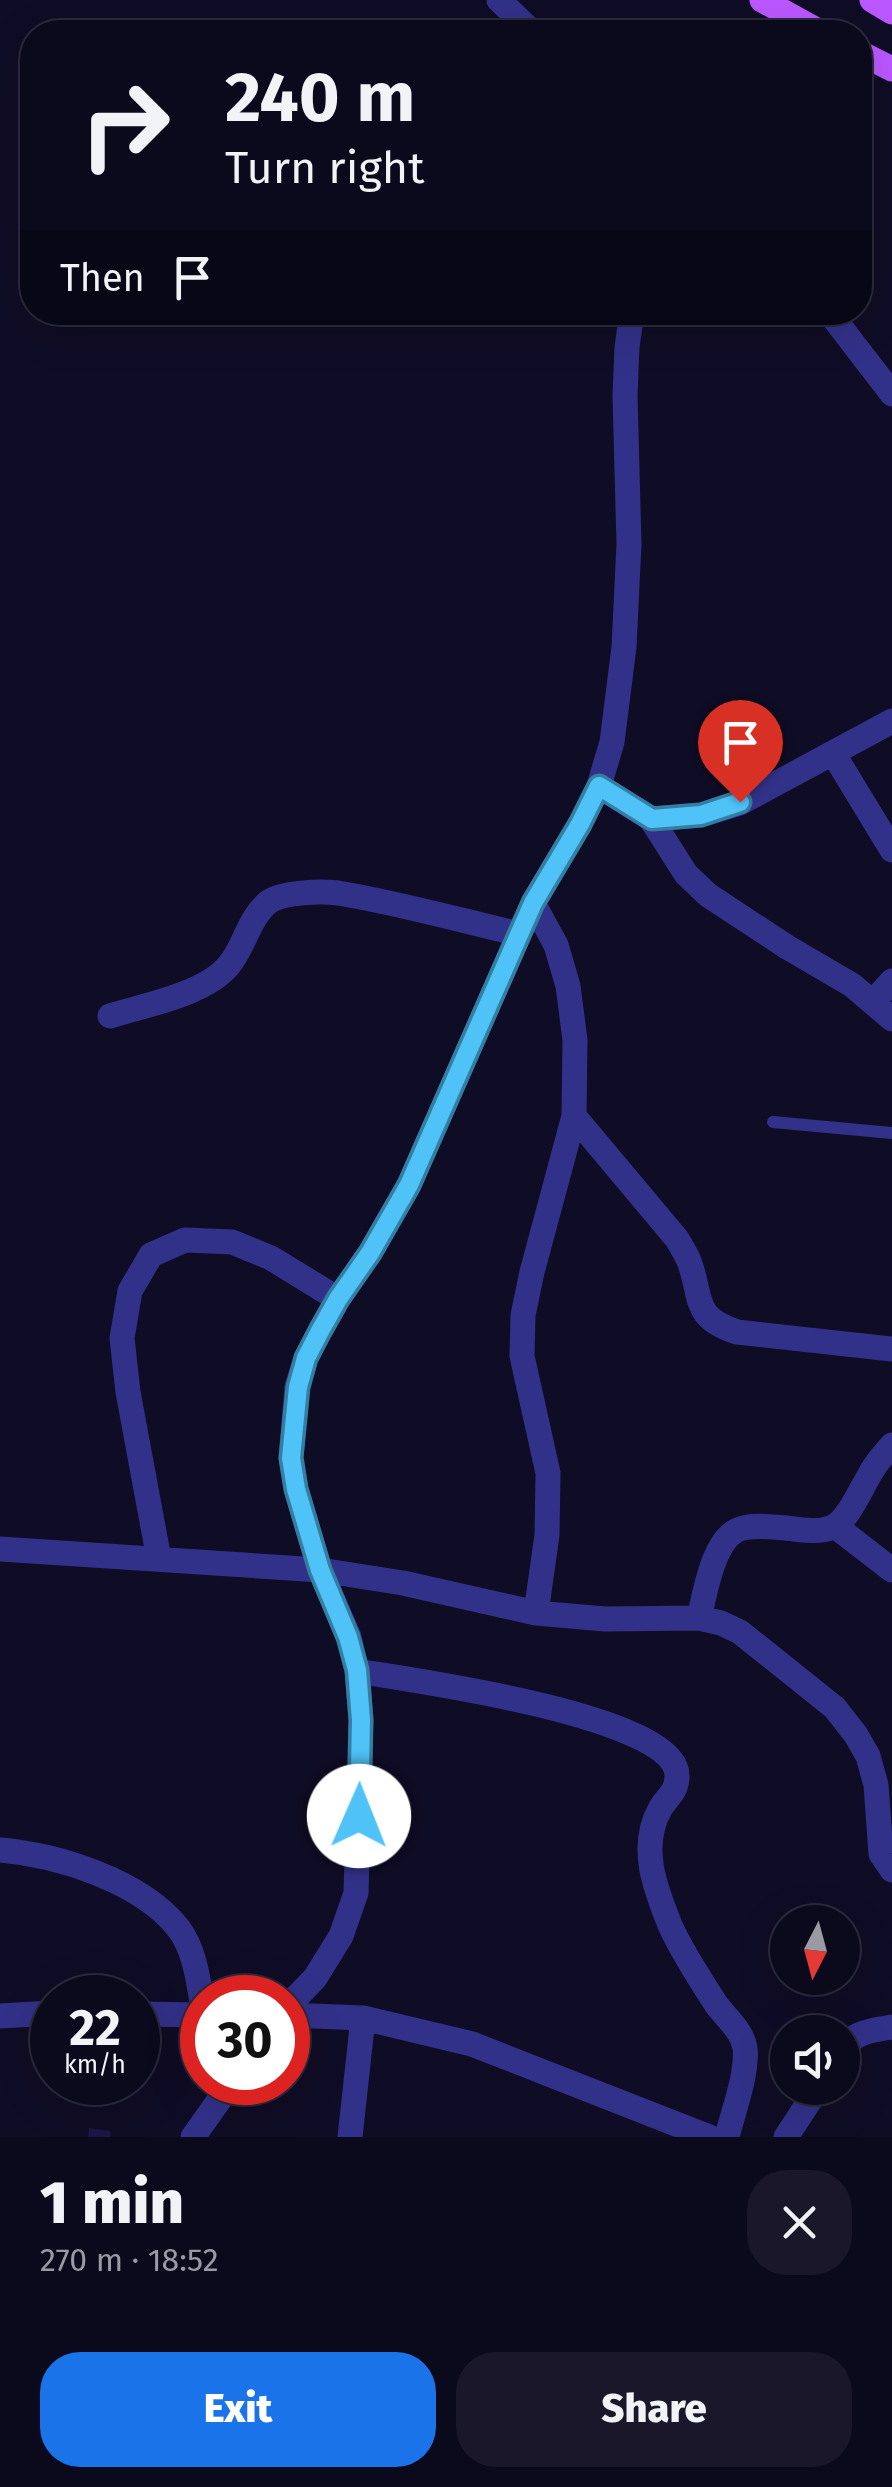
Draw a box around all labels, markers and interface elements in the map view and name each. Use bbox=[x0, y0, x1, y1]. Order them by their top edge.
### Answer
text: 240 m bbox=[225, 56, 415, 140]
icon: right bbox=[60, 60, 190, 190]
text: Turn right bbox=[225, 141, 424, 195]
icon: arrive bbox=[165, 250, 220, 305]
text: Then bbox=[60, 255, 145, 301]
pin bbox=[698, 700, 783, 803]
icon: arrive bbox=[713, 715, 768, 770]
position arrow bbox=[307, 1764, 411, 1868]
north arrow bbox=[770, 1905, 860, 1995]
map controls bbox=[770, 1905, 860, 2105]
speed limit sign: 30 bbox=[180, 1975, 310, 2105]
text: 22 bbox=[69, 1998, 121, 2058]
button: sound bbox=[770, 2015, 860, 2105]
text: km/h bbox=[64, 2050, 126, 2080]
text: 1 min bbox=[40, 2167, 184, 2239]
button: close bbox=[747, 2170, 852, 2275]
text: 270 m · 18:52 bbox=[40, 2241, 219, 2279]
button: Exit bbox=[40, 2352, 436, 2467]
button: Share bbox=[456, 2352, 852, 2467]

